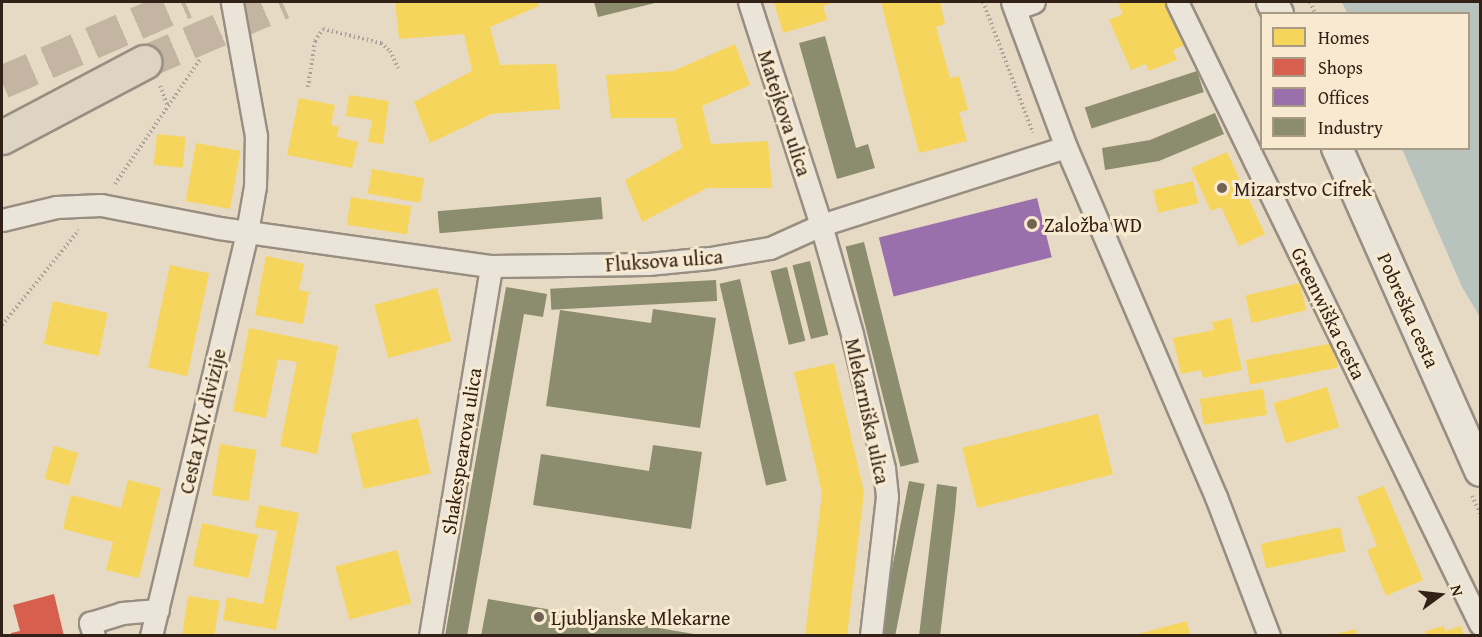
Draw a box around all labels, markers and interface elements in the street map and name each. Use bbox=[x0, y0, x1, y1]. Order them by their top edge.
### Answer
legend bbox=[1260, 12, 1470, 150]
text: Homes bbox=[1318, 24, 1369, 51]
street label: Matejkova ulica bbox=[753, 47, 817, 179]
text: Shops bbox=[1318, 54, 1363, 81]
text: Offices bbox=[1318, 84, 1369, 111]
text: Industry bbox=[1318, 114, 1383, 141]
place label: Mizarstvo Cifrek bbox=[1234, 176, 1372, 200]
marker: Mizarstvo Cifrek bbox=[1215, 181, 1229, 195]
place label: Založba WD bbox=[1044, 212, 1142, 236]
marker: Založba WD bbox=[1025, 217, 1039, 231]
street label: Greenwiška cesta bbox=[1287, 243, 1371, 383]
street label: Fluksova ulica bbox=[604, 244, 724, 276]
street label: Pobreška cesta bbox=[1373, 249, 1445, 371]
street label: Mlekarniška ulica bbox=[841, 336, 895, 486]
street label: Cesta XIV. divizije bbox=[174, 346, 230, 496]
street label: Shakespearova ulica bbox=[436, 366, 486, 536]
north arrow bbox=[1410, 565, 1470, 625]
text: N bbox=[1444, 582, 1470, 599]
place label: Ljubljanske Mlekarne bbox=[551, 605, 730, 629]
marker: Ljubljanske Mlekarne bbox=[532, 610, 546, 624]

